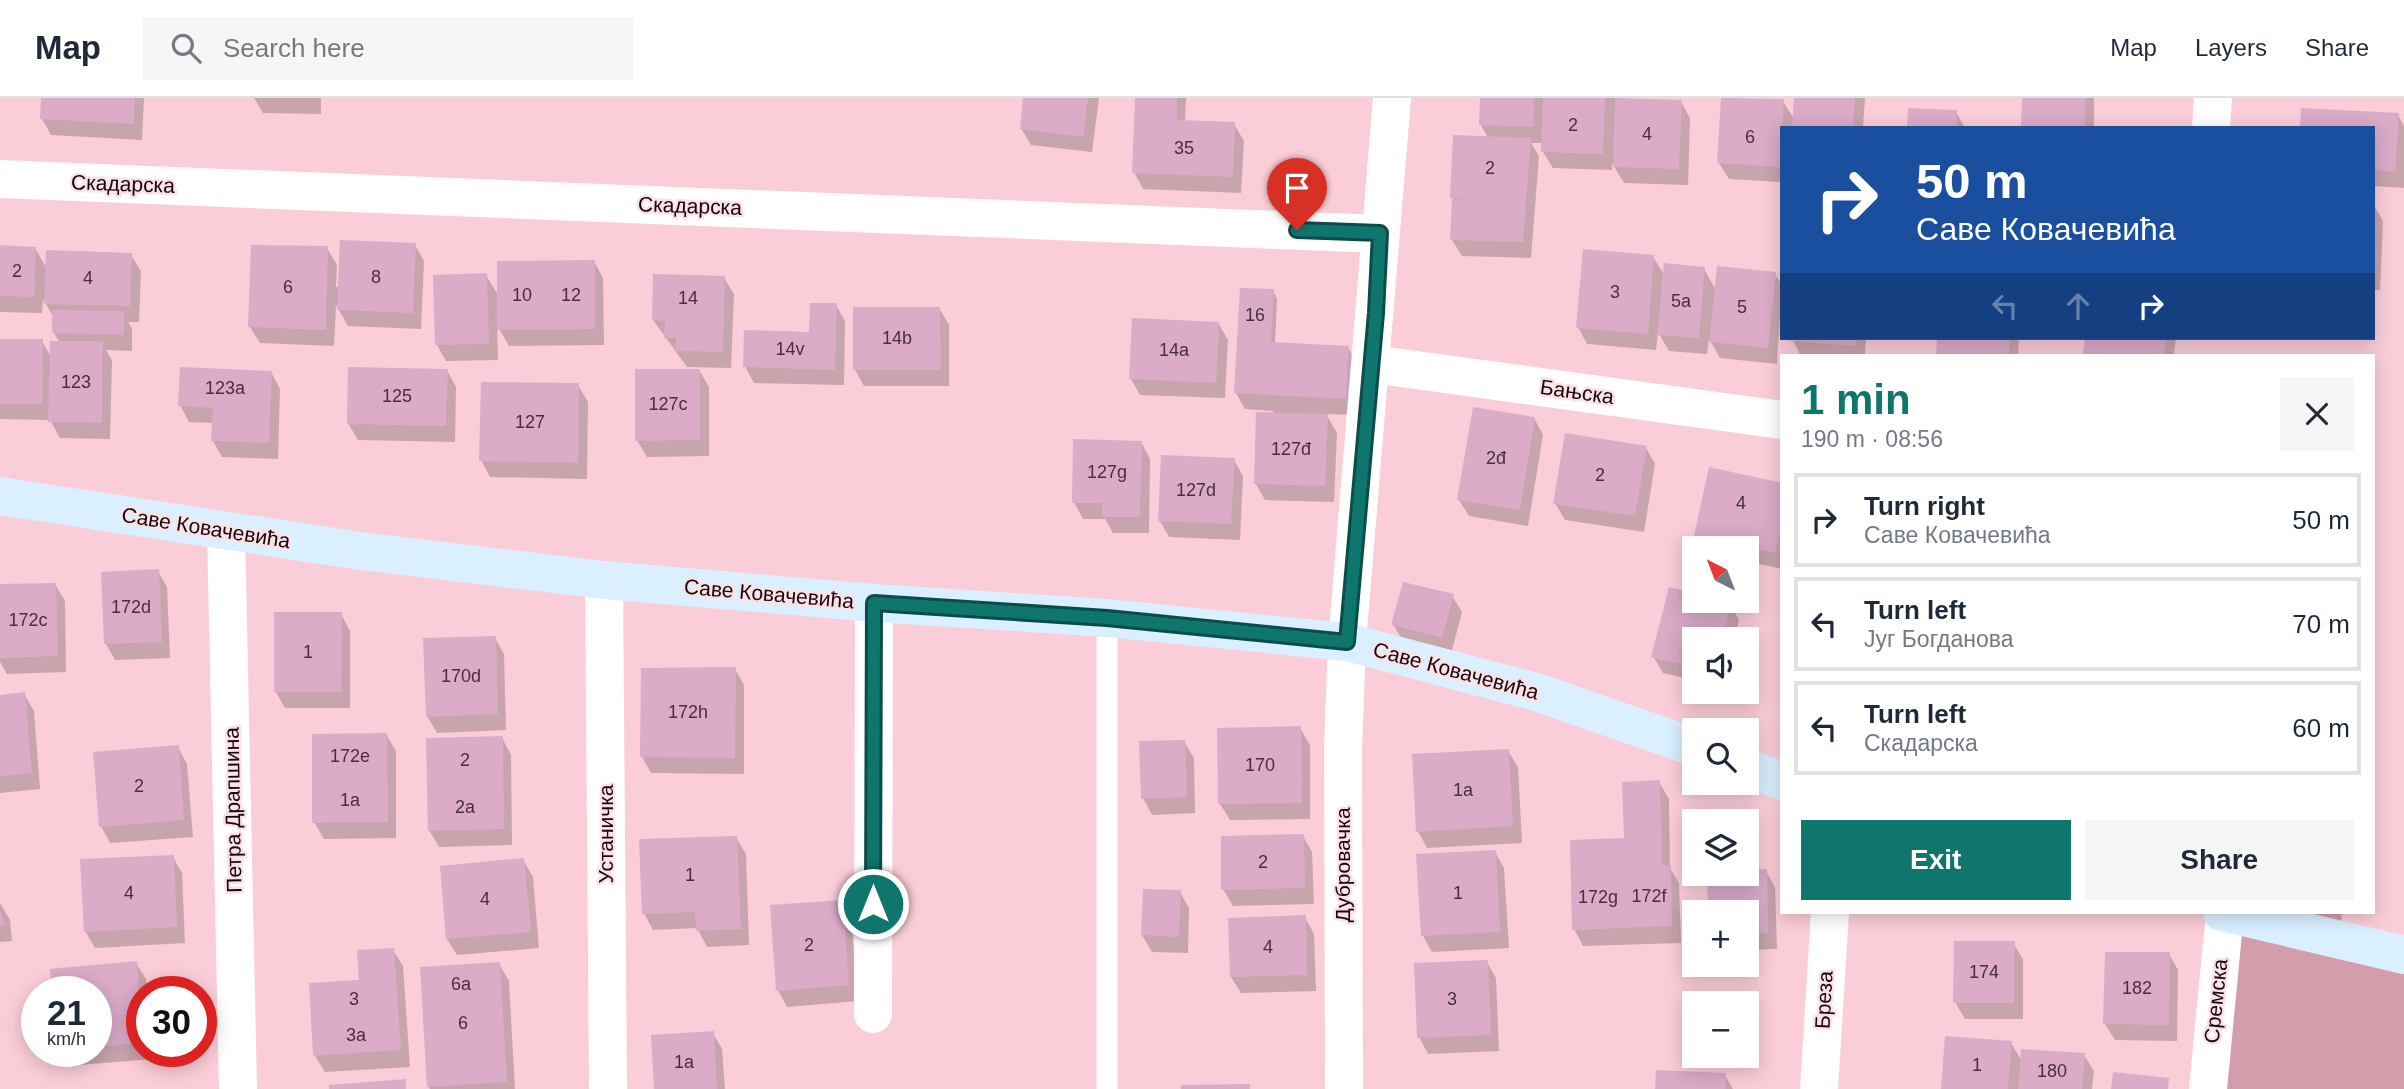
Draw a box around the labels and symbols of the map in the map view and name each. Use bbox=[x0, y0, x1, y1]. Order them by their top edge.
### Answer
house number: 2 bbox=[1568, 115, 1578, 135]
house number: 4 bbox=[1642, 124, 1652, 144]
house number: 6 bbox=[1745, 127, 1755, 147]
house number: 35 bbox=[1174, 138, 1194, 158]
pin bbox=[1267, 158, 1327, 230]
house number: 2 bbox=[1485, 158, 1495, 178]
street label: Скадарска bbox=[71, 170, 176, 197]
street label: Скадарска bbox=[638, 192, 743, 219]
house number: 2 bbox=[12, 261, 22, 281]
house number: 8 bbox=[371, 267, 381, 287]
house number: 4 bbox=[83, 268, 93, 288]
house number: 6 bbox=[283, 277, 293, 297]
house number: 3 bbox=[1610, 282, 1620, 302]
house number: 10 bbox=[512, 285, 532, 305]
house number: 12 bbox=[561, 285, 581, 305]
house number: 14 bbox=[678, 288, 698, 308]
house number: 5a bbox=[1671, 291, 1692, 311]
house number: 5 bbox=[1737, 297, 1747, 317]
house number: 16 bbox=[1245, 305, 1265, 325]
house number: 14b bbox=[882, 328, 912, 348]
house number: 14v bbox=[775, 339, 805, 359]
house number: 14a bbox=[1159, 340, 1190, 360]
house number: 123 bbox=[61, 372, 91, 392]
street label: Бањска bbox=[1539, 375, 1616, 408]
house number: 123a bbox=[205, 378, 246, 398]
house number: 125 bbox=[382, 386, 412, 406]
house number: 127c bbox=[648, 394, 688, 414]
house number: 127 bbox=[515, 412, 545, 432]
house number: 127đ bbox=[1271, 439, 1311, 459]
house number: 2đ bbox=[1486, 448, 1506, 468]
house number: 127g bbox=[1087, 462, 1127, 482]
house number: 2 bbox=[1595, 465, 1605, 485]
house number: 127d bbox=[1176, 480, 1216, 500]
house number: 4 bbox=[1736, 493, 1746, 513]
street label: Саве Ковачевића bbox=[120, 503, 292, 552]
north arrow bbox=[1682, 536, 1759, 612]
street label: Саве Ковачевића bbox=[683, 575, 855, 612]
house number: 172d bbox=[111, 597, 151, 617]
house number: 172c bbox=[8, 610, 48, 630]
street label: Саве Ковачевића bbox=[1371, 637, 1542, 704]
house number: 1 bbox=[303, 642, 313, 662]
house number: 170d bbox=[441, 666, 481, 686]
house number: 172h bbox=[668, 702, 708, 722]
street label: Петра Драпшина bbox=[220, 727, 245, 893]
house number: 172e bbox=[330, 746, 370, 766]
house number: 2 bbox=[460, 750, 470, 770]
house number: 170 bbox=[1245, 755, 1275, 775]
house number: 2 bbox=[134, 776, 144, 796]
house number: 1a bbox=[1453, 780, 1474, 800]
street label: Устаничка bbox=[594, 784, 617, 884]
house number: 1a bbox=[340, 790, 361, 810]
house number: 2a bbox=[455, 797, 476, 817]
street label: Дубровачка bbox=[1331, 807, 1354, 923]
house number: 2 bbox=[1258, 852, 1268, 872]
house number: 1 bbox=[685, 865, 695, 885]
position arrow bbox=[836, 867, 910, 941]
house number: 4 bbox=[124, 883, 134, 903]
house number: 1 bbox=[1453, 883, 1463, 903]
house number: 172f bbox=[1631, 886, 1668, 906]
house number: 172g bbox=[1578, 887, 1618, 907]
house number: 4 bbox=[480, 889, 490, 909]
house number: 2 bbox=[804, 935, 814, 955]
house number: 4 bbox=[1263, 937, 1273, 957]
street label: Сремска bbox=[2200, 957, 2231, 1044]
house number: 174 bbox=[1969, 962, 1999, 982]
street label: Бреза bbox=[1810, 970, 1837, 1030]
house number: 6a bbox=[451, 974, 472, 994]
speed limit sign: 30 bbox=[126, 976, 217, 1067]
house number: 182 bbox=[2122, 978, 2152, 998]
house number: 3 bbox=[349, 989, 359, 1009]
house number: 3 bbox=[1447, 989, 1457, 1009]
house number: 6 bbox=[458, 1013, 468, 1033]
house number: 3a bbox=[346, 1025, 367, 1045]
house number: 1a bbox=[674, 1052, 695, 1072]
house number: 1 bbox=[1972, 1055, 1982, 1075]
house number: 180 bbox=[2037, 1061, 2067, 1081]

